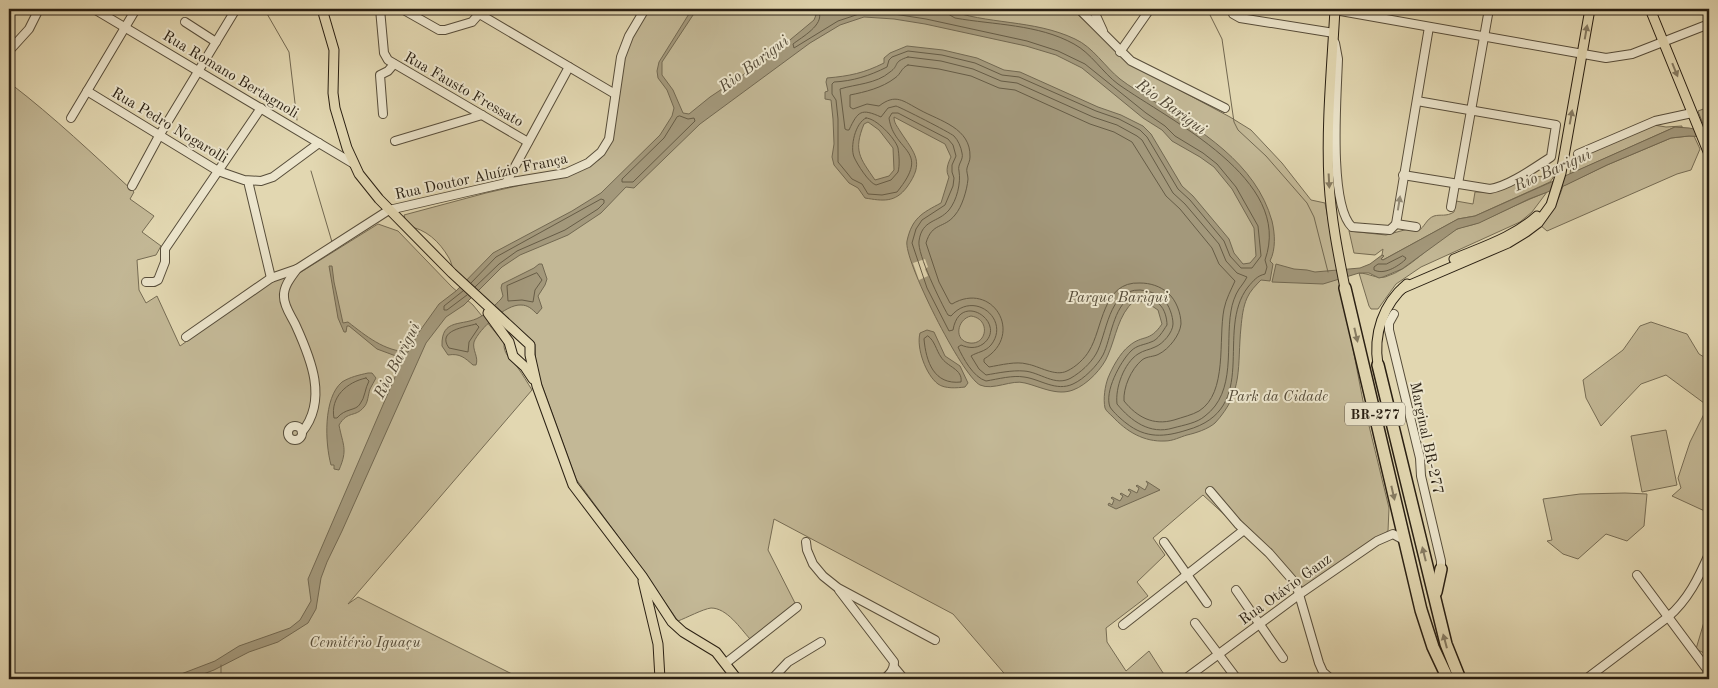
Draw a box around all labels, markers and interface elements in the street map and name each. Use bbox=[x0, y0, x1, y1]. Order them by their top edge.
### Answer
one-way arrow bbox=[1583, 23, 1591, 39]
street label: Rua Romano Bertagnoli bbox=[160, 29, 301, 122]
water label: Rio Barigui bbox=[716, 33, 793, 96]
street label: Rua Fausto Fressato bbox=[401, 50, 525, 130]
one-way arrow bbox=[1671, 63, 1679, 78]
water label: Rio Barigui bbox=[1132, 76, 1210, 139]
street label: Rua Pedro Nogarolli bbox=[109, 86, 230, 167]
one-way arrow bbox=[1568, 109, 1576, 125]
water label: Rio Barigui bbox=[1511, 146, 1594, 195]
street label: Rua Doutor Aluízio França bbox=[394, 152, 570, 203]
one-way arrow bbox=[1325, 174, 1333, 190]
one-way arrow bbox=[1395, 194, 1403, 210]
park label: Parque Barigui bbox=[1067, 291, 1168, 306]
water label: Rio Barigui bbox=[371, 320, 424, 402]
one-way arrow bbox=[1352, 328, 1360, 343]
street label: Marginal BR-277 bbox=[1406, 381, 1445, 496]
park label: Park da Cidade bbox=[1227, 390, 1328, 405]
road number: BR-277 bbox=[1345, 402, 1405, 426]
one-way arrow bbox=[1389, 486, 1397, 501]
one-way arrow bbox=[1420, 547, 1428, 562]
street label: Rua Otávio Ganz bbox=[1237, 552, 1335, 628]
one-way arrow bbox=[1441, 634, 1449, 649]
park label: Cemitério Iguaçu bbox=[309, 636, 421, 651]

